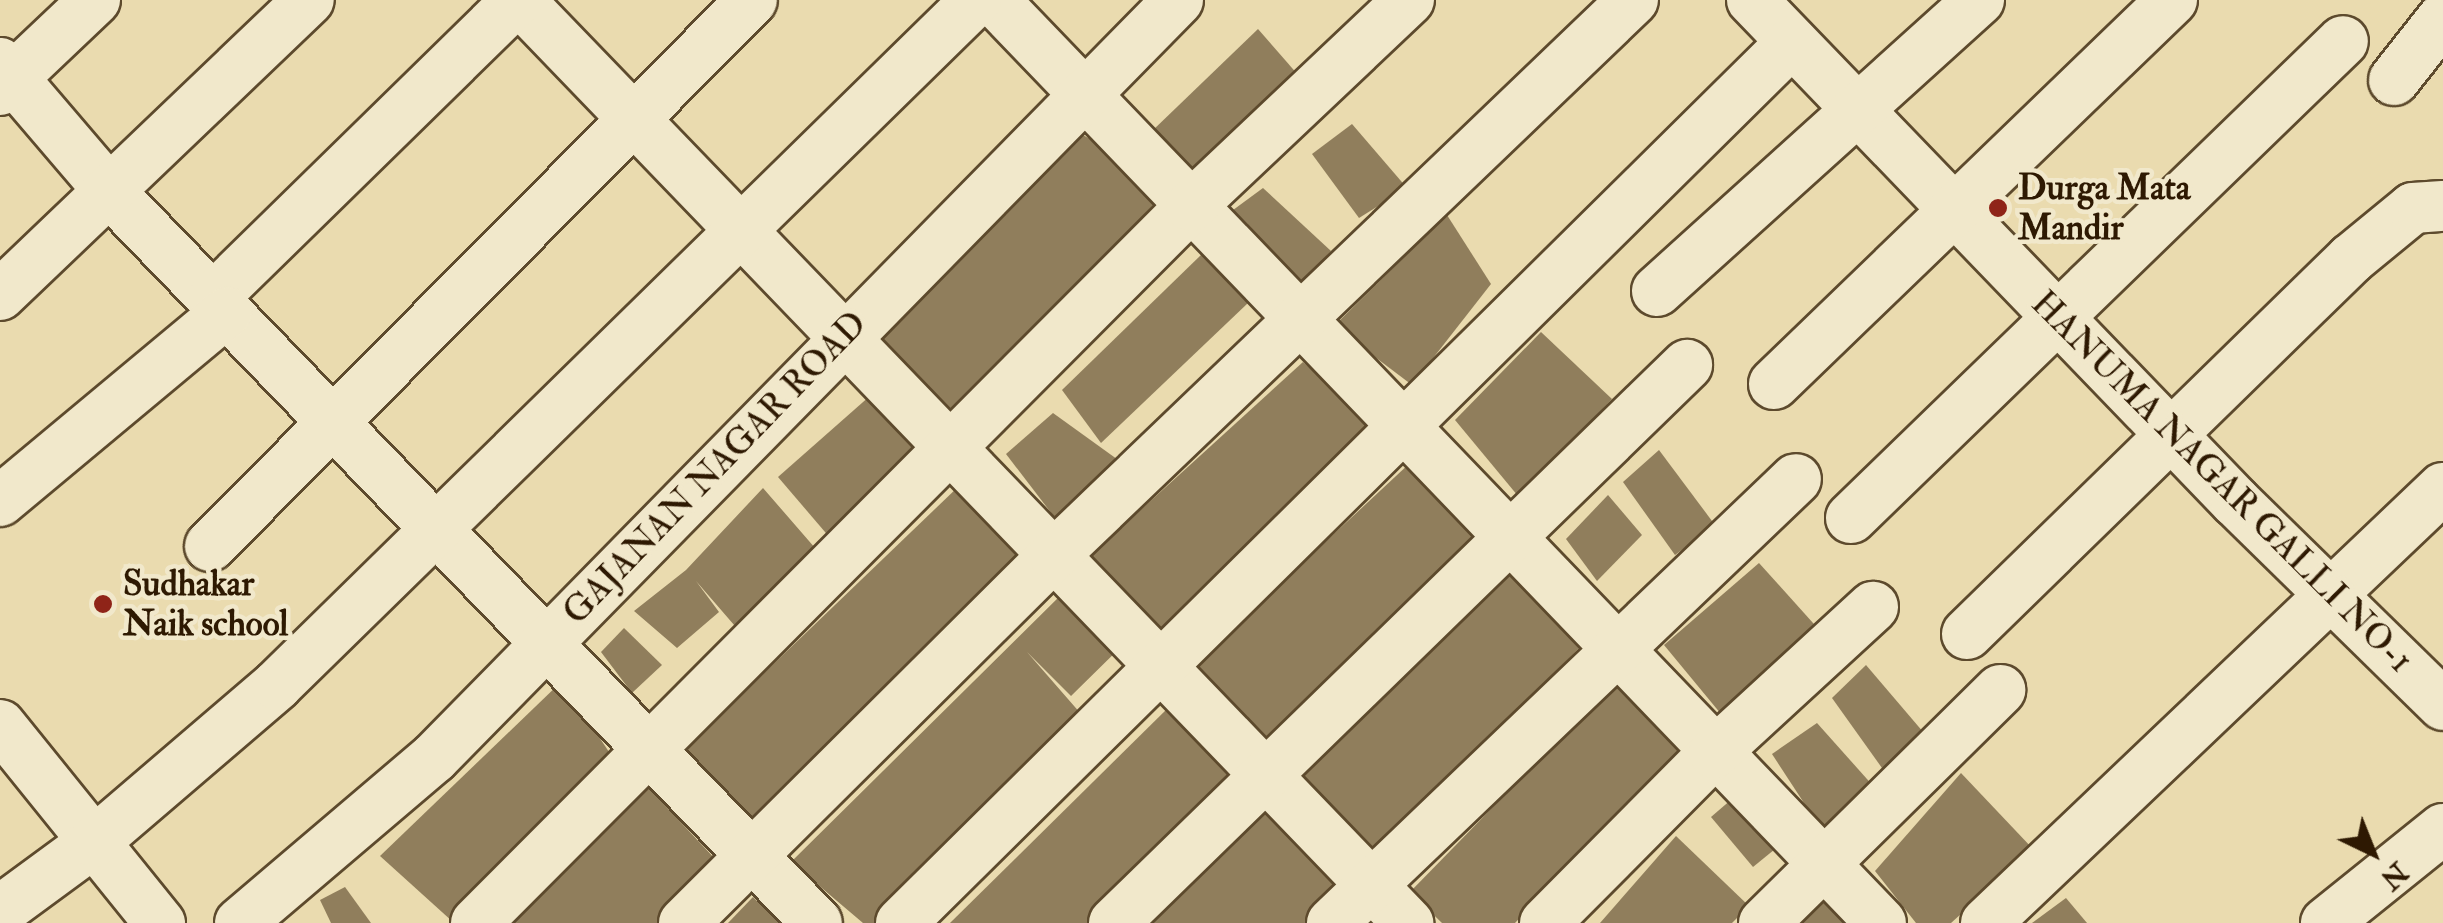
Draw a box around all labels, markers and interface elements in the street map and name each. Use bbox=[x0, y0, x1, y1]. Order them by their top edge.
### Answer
place label: Durga Mata Mandir bbox=[2018, 167, 2190, 249]
marker: Durga Mata Mandir bbox=[1987, 197, 2009, 219]
street label: HANUMA NAGAR GALLI NO-1 bbox=[2023, 283, 2421, 681]
street label: GAJANAN NAGAR ROAD bbox=[555, 303, 875, 633]
place label: Sudhakar Naik school bbox=[123, 563, 288, 645]
marker: Sudhakar Naik school bbox=[92, 593, 114, 615]
north arrow bbox=[2323, 803, 2423, 903]
text: N bbox=[2373, 854, 2415, 897]

